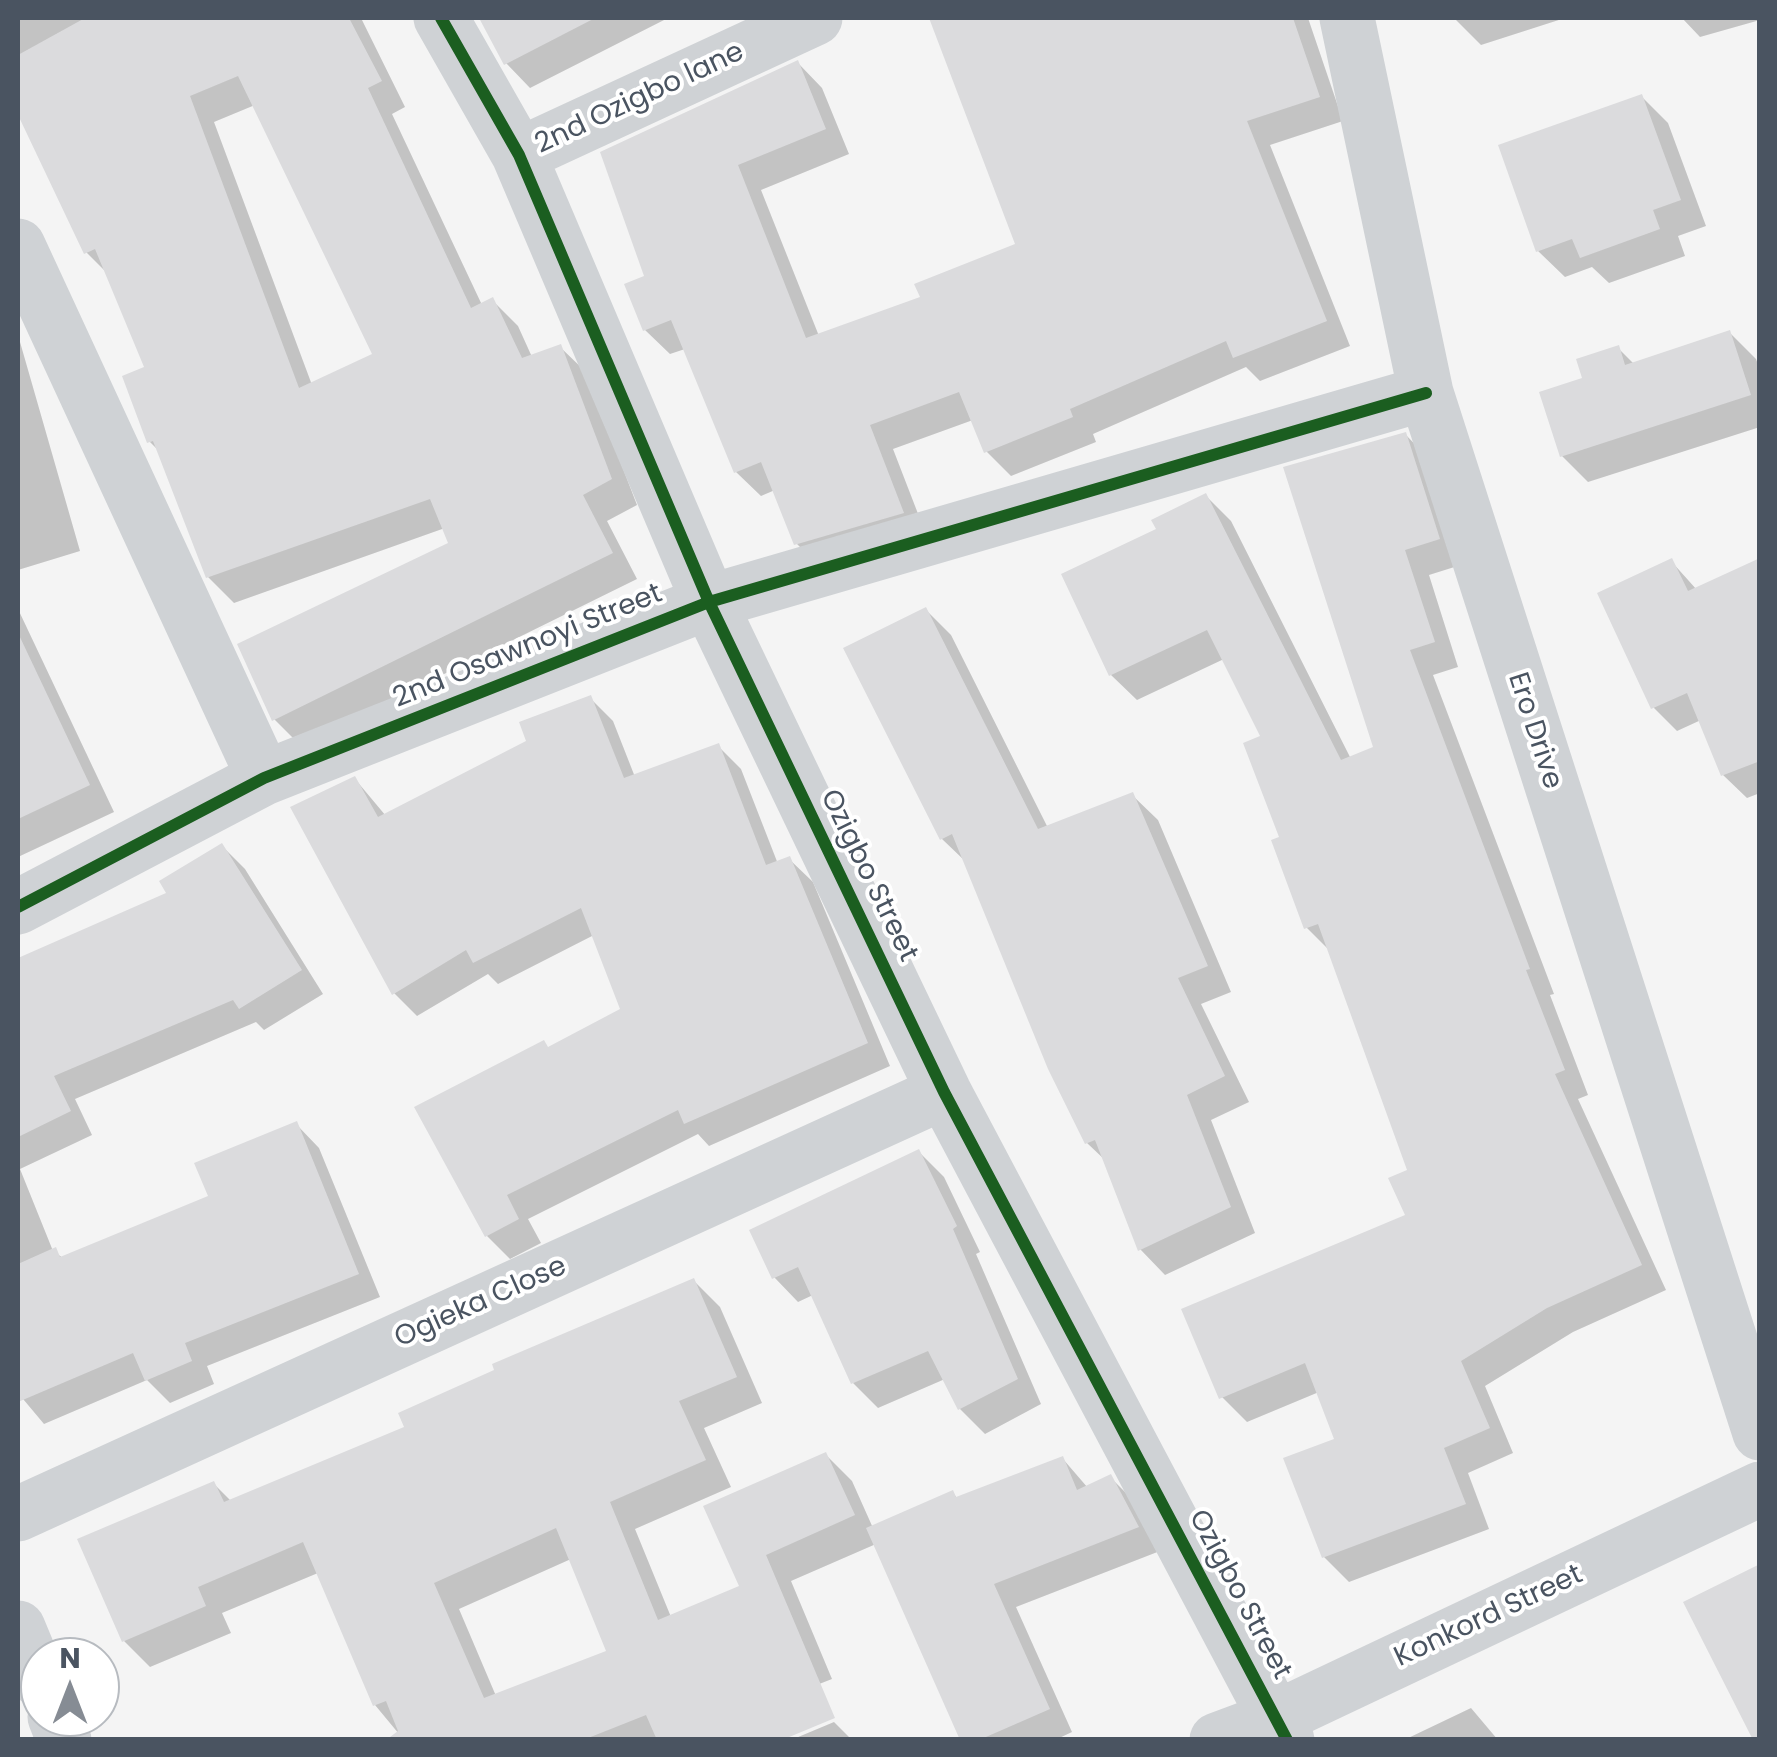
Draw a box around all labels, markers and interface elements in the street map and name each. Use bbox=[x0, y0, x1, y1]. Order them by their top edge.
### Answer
street label: 2nd Ozigbo lane bbox=[530, 36, 750, 162]
street label: 2nd Osawnoyi Street bbox=[389, 578, 667, 716]
street label: Ero Drive bbox=[1499, 669, 1569, 793]
street label: Ozigbo Street bbox=[812, 785, 924, 967]
street label: Ogieka Close bbox=[390, 1250, 572, 1356]
street label: Ozigbo Street bbox=[1180, 1505, 1298, 1685]
street label: Konkord Street bbox=[1390, 1559, 1588, 1675]
north arrow bbox=[20, 1637, 120, 1737]
text: N bbox=[59, 1639, 81, 1678]

